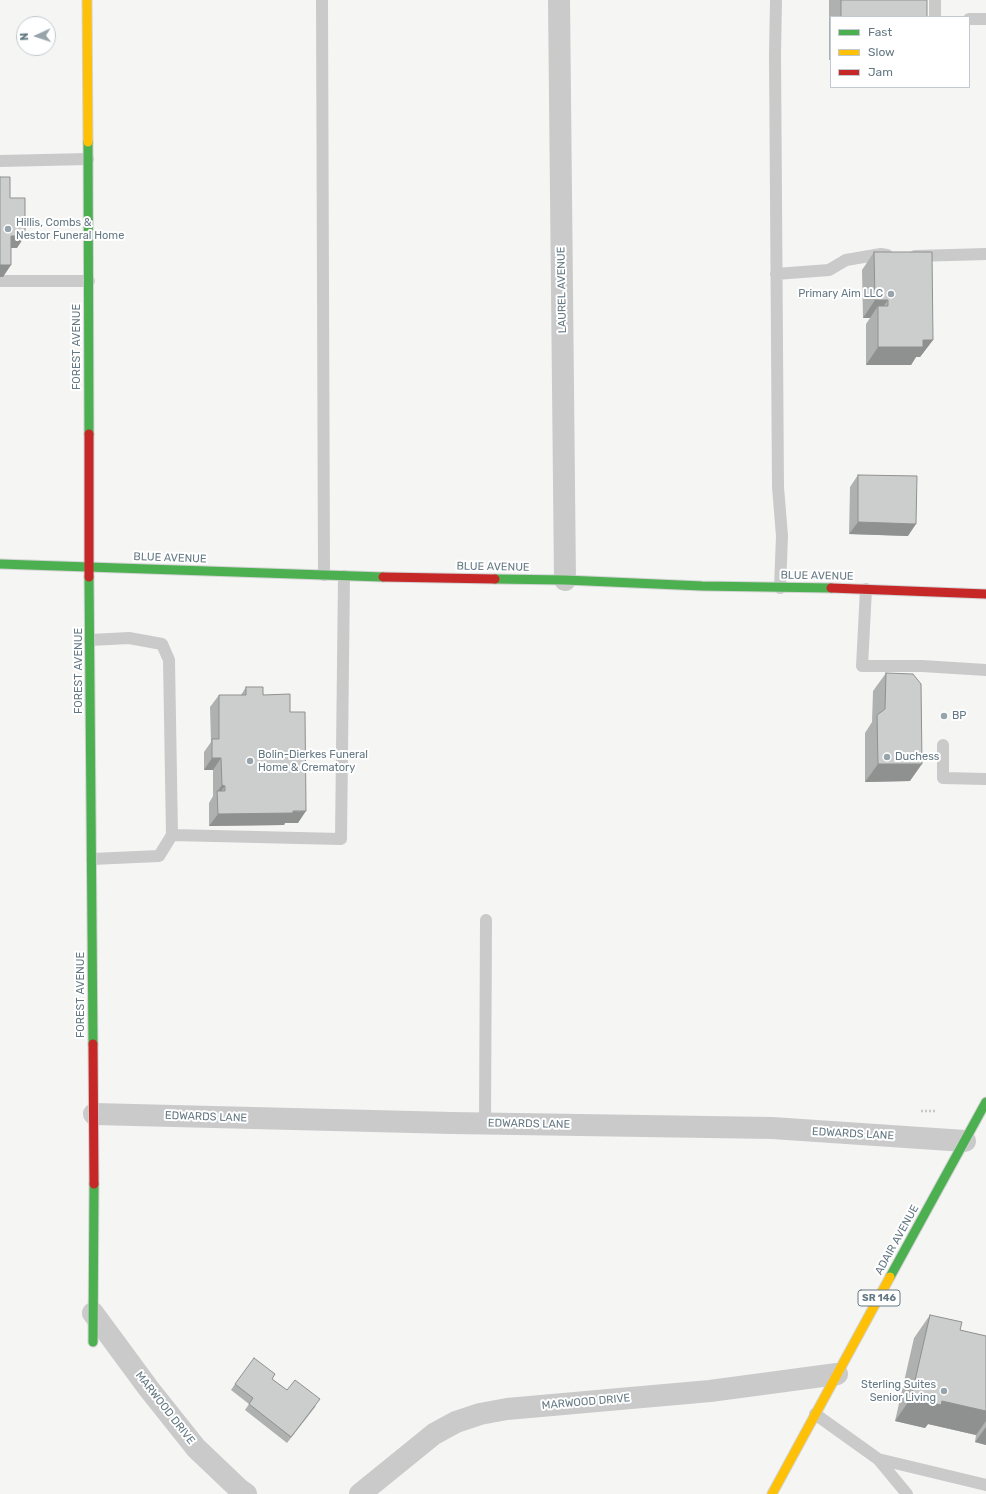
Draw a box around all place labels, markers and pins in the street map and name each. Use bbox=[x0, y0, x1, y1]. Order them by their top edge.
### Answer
place label: Hillis, Combs & Nestor Funeral Home bbox=[16, 216, 124, 242]
marker: Hillis, Combs & Nestor Funeral Home bbox=[3, 224, 13, 234]
place label: Primary Aim LLC bbox=[798, 287, 883, 301]
marker: Primary Aim LLC bbox=[886, 289, 896, 299]
place label: BP bbox=[952, 709, 966, 723]
marker: BP bbox=[939, 711, 949, 721]
place label: Bolin-Dierkes Funeral Home & Crematory bbox=[258, 748, 368, 774]
place label: Duchess bbox=[895, 750, 939, 764]
marker: Duchess bbox=[882, 752, 892, 762]
marker: Bolin-Dierkes Funeral Home & Crematory bbox=[245, 756, 255, 766]
place label: Sterling Suites Senior Living bbox=[861, 1378, 936, 1404]
marker: Sterling Suites Senior Living bbox=[939, 1386, 949, 1396]

